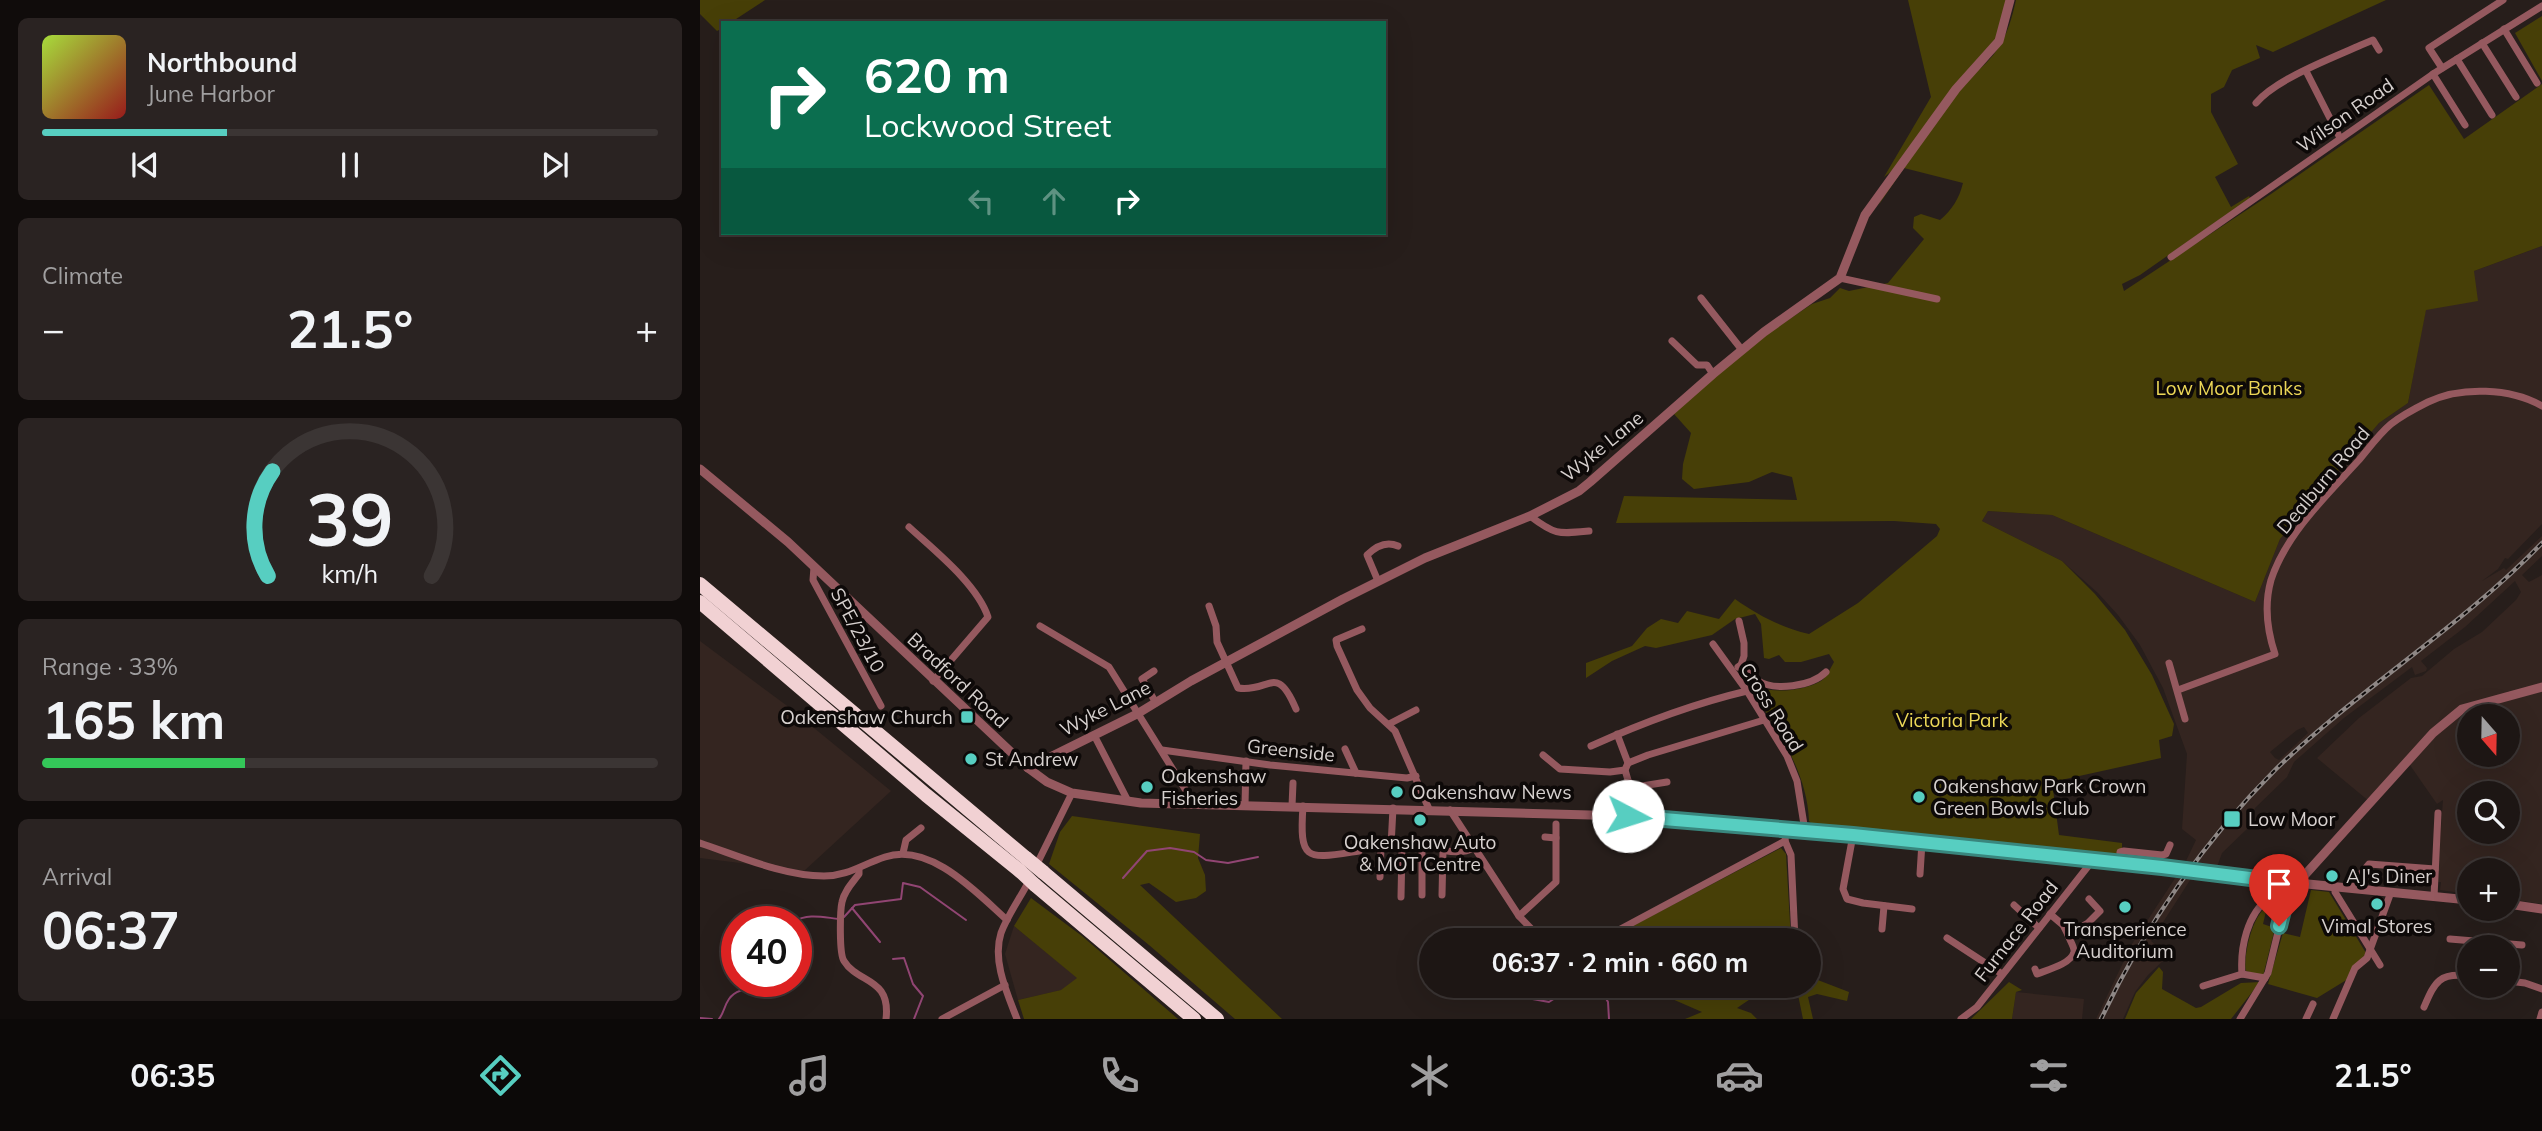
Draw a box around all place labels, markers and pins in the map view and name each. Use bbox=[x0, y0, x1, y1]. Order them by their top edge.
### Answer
place label: Oakenshaw Church bbox=[780, 705, 953, 729]
marker: Oakenshaw Church bbox=[959, 709, 975, 725]
place label: St Andrew bbox=[985, 747, 1078, 771]
marker: St Andrew bbox=[963, 751, 979, 767]
place label: Oakenshaw Fisheries bbox=[1161, 764, 1266, 810]
place label: Oakenshaw Park Crown Green Bowls Club bbox=[1933, 774, 2147, 820]
marker: Oakenshaw Fisheries bbox=[1139, 779, 1155, 795]
place label: Oakenshaw News bbox=[1411, 780, 1572, 804]
marker: Oakenshaw News bbox=[1389, 784, 1405, 800]
marker: Oakenshaw Park Crown Green Bowls Club bbox=[1911, 789, 1927, 805]
place label: Low Moor bbox=[2248, 807, 2335, 831]
marker: Low Moor bbox=[2222, 809, 2242, 829]
marker: Oakenshaw Auto & MOT Centre bbox=[1412, 812, 1428, 828]
place label: Oakenshaw Auto & MOT Centre bbox=[1344, 830, 1496, 876]
pin bbox=[2249, 854, 2309, 926]
place label: AJ's Diner bbox=[2346, 864, 2432, 888]
marker: AJ's Diner bbox=[2324, 868, 2340, 884]
marker: Vimal Stores bbox=[2369, 896, 2385, 912]
marker: Transperience Auditorium bbox=[2117, 899, 2133, 915]
place label: Vimal Stores bbox=[2321, 914, 2433, 938]
place label: Transperience Auditorium bbox=[2064, 917, 2186, 963]

